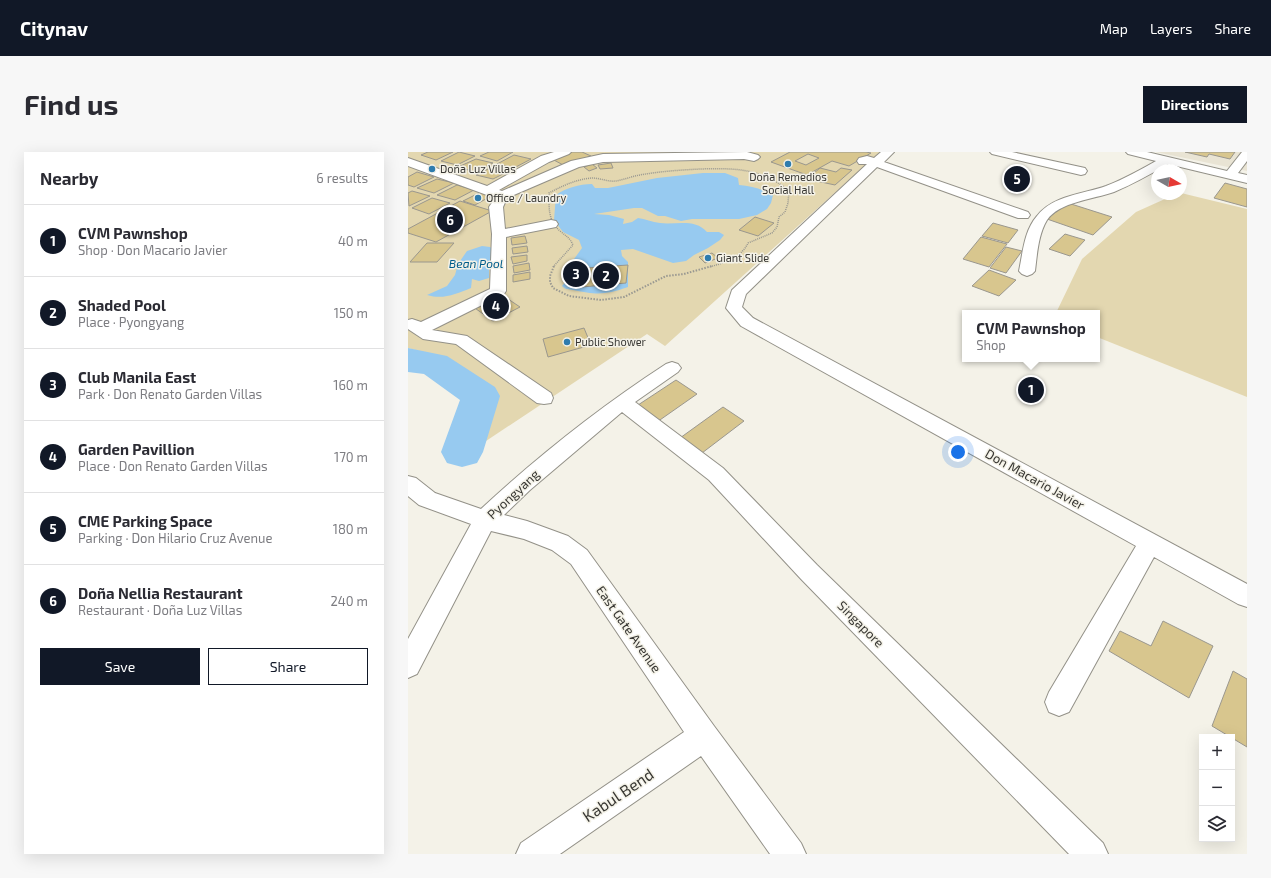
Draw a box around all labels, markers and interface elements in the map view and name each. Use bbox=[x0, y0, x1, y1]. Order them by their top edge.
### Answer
text: Citynav bbox=[20, 17, 88, 40]
text: Map bbox=[1100, 20, 1128, 37]
text: Layers bbox=[1150, 20, 1192, 37]
text: Share bbox=[1214, 20, 1251, 37]
button: Directions bbox=[1143, 86, 1247, 123]
text: Find us bbox=[24, 87, 118, 121]
marker: Doña Remedios Social Hall bbox=[783, 159, 793, 169]
place label: Doña Luz Villas bbox=[440, 162, 516, 175]
marker: Doña Luz Villas bbox=[427, 164, 437, 174]
pin: 5 bbox=[1004, 164, 1030, 194]
north arrow bbox=[1151, 164, 1187, 200]
text: Nearby bbox=[40, 168, 98, 188]
text: 6 results bbox=[316, 170, 368, 186]
place label: Doña Remedios Social Hall bbox=[749, 170, 827, 196]
place label: Office / Laundry bbox=[486, 191, 566, 204]
marker: Office / Laundry bbox=[473, 193, 483, 203]
pin: 6 bbox=[437, 205, 463, 235]
text: CVM Pawnshop bbox=[78, 224, 188, 242]
text: 1 bbox=[50, 233, 56, 249]
text: 40 m bbox=[338, 233, 368, 249]
text: Shop · Don Macario Javier bbox=[78, 242, 227, 258]
place label: Giant Slide bbox=[716, 251, 769, 264]
marker: Giant Slide bbox=[703, 253, 713, 263]
water label: Bean Pool bbox=[449, 256, 503, 270]
pin: 3 bbox=[563, 259, 589, 289]
pin: 2 bbox=[593, 261, 619, 291]
pin: 4 bbox=[483, 291, 509, 321]
text: Shaded Pool bbox=[78, 296, 166, 314]
text: 2 bbox=[49, 305, 57, 321]
text: 150 m bbox=[334, 305, 368, 321]
popup bbox=[962, 310, 1100, 362]
text: Place · Pyongyang bbox=[78, 314, 184, 330]
text: CVM Pawnshop bbox=[976, 319, 1086, 337]
place label: Public Shower bbox=[575, 335, 647, 348]
marker: Public Shower bbox=[562, 337, 572, 347]
text: Shop bbox=[976, 337, 1006, 353]
text: Club Manila East bbox=[78, 368, 196, 386]
pin: 1 bbox=[1018, 375, 1044, 405]
text: 3 bbox=[49, 377, 57, 393]
text: 160 m bbox=[333, 377, 368, 393]
text: Park · Don Renato Garden Villas bbox=[78, 386, 262, 402]
text: Garden Pavillion bbox=[78, 440, 194, 458]
your location bbox=[948, 442, 968, 462]
street label: Don Macario Javier bbox=[983, 445, 1087, 513]
text: 4 bbox=[49, 449, 57, 465]
text: 170 m bbox=[334, 449, 368, 465]
text: Place · Don Renato Garden Villas bbox=[78, 458, 268, 474]
street label: Pyongyang bbox=[484, 466, 542, 522]
text: CME Parking Space bbox=[78, 512, 212, 530]
text: 5 bbox=[49, 521, 57, 537]
text: 180 m bbox=[333, 521, 368, 537]
text: Parking · Don Hilario Cruz Avenue bbox=[78, 530, 272, 546]
street label: East Gate Avenue bbox=[593, 583, 665, 675]
text: Doña Nellia Restaurant bbox=[78, 584, 243, 602]
text: 6 bbox=[49, 593, 57, 609]
text: 240 m bbox=[331, 593, 368, 609]
street label: Singapore bbox=[834, 597, 888, 651]
text: Restaurant · Doña Luz Villas bbox=[78, 602, 242, 618]
button: Save bbox=[40, 648, 200, 685]
button: Share bbox=[208, 648, 368, 685]
map controls bbox=[1199, 734, 1235, 842]
button: + bbox=[1199, 734, 1235, 770]
street label: Kabul Bend bbox=[579, 764, 657, 825]
button: − bbox=[1199, 770, 1235, 806]
button: layers bbox=[1199, 806, 1235, 842]

